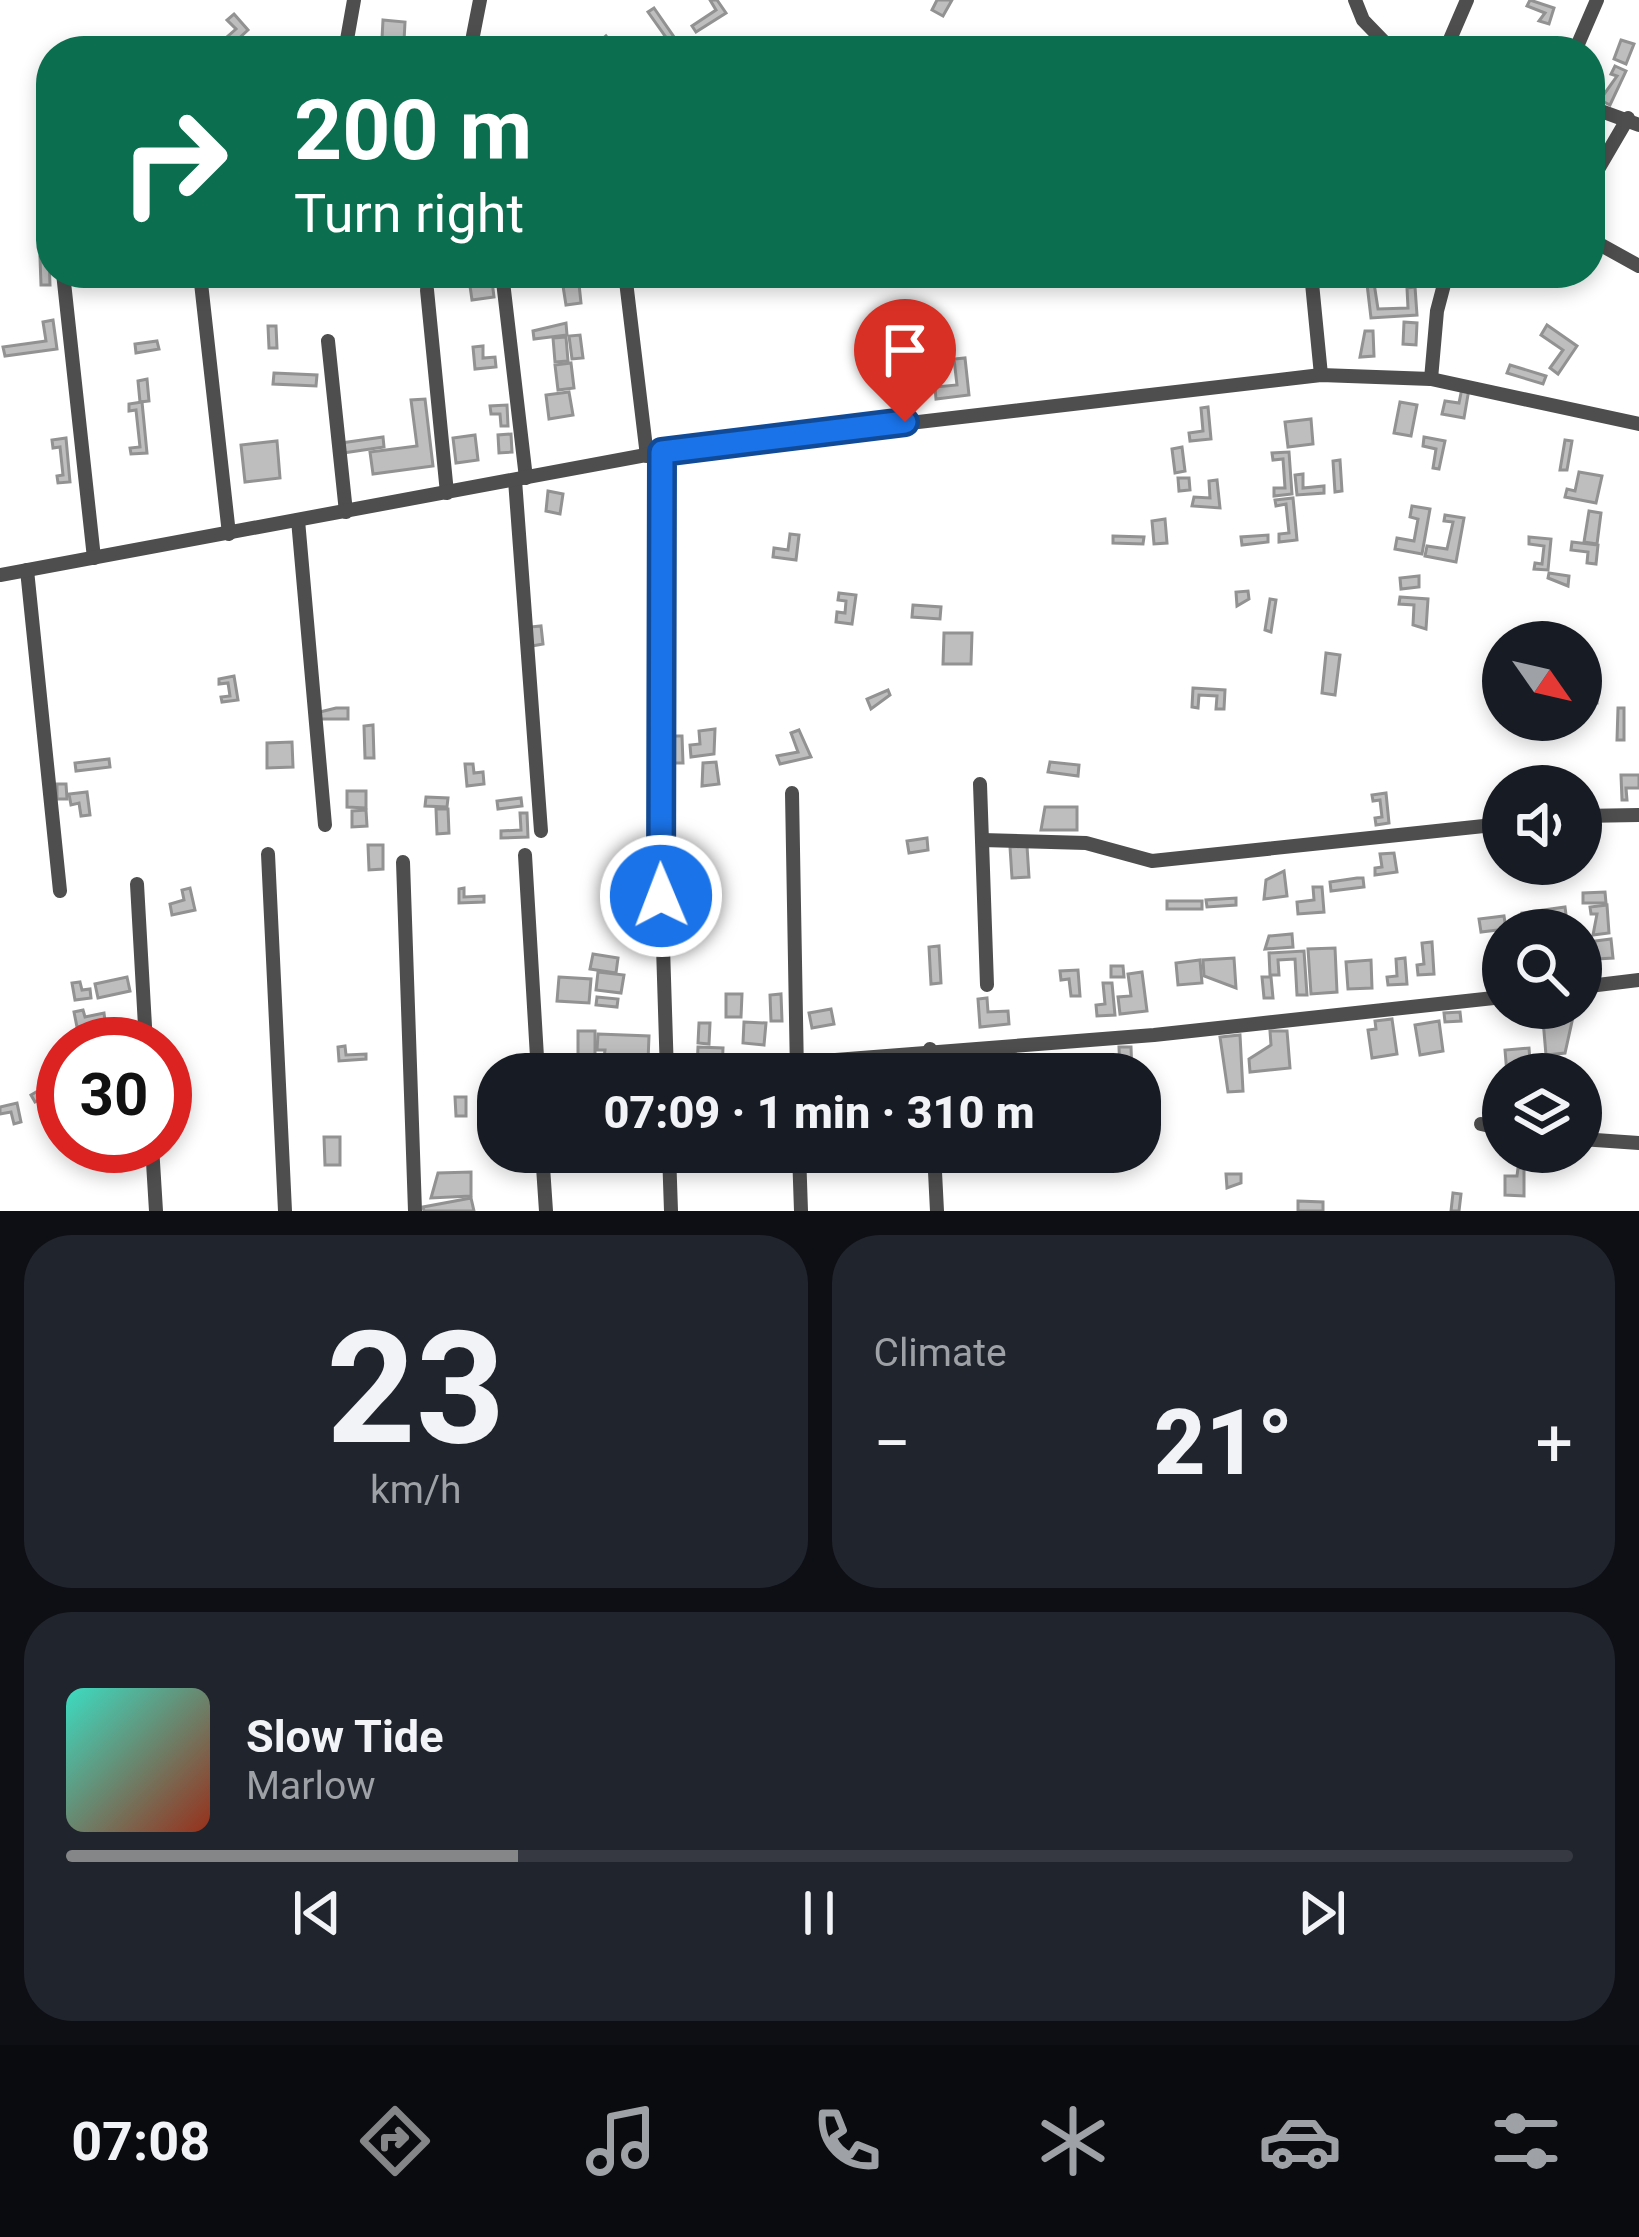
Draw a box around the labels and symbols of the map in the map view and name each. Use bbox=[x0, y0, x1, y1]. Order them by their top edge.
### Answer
pin bbox=[854, 299, 956, 422]
north arrow bbox=[1482, 621, 1602, 741]
position arrow bbox=[598, 833, 724, 959]
speed limit sign: 30 bbox=[36, 1017, 192, 1173]

